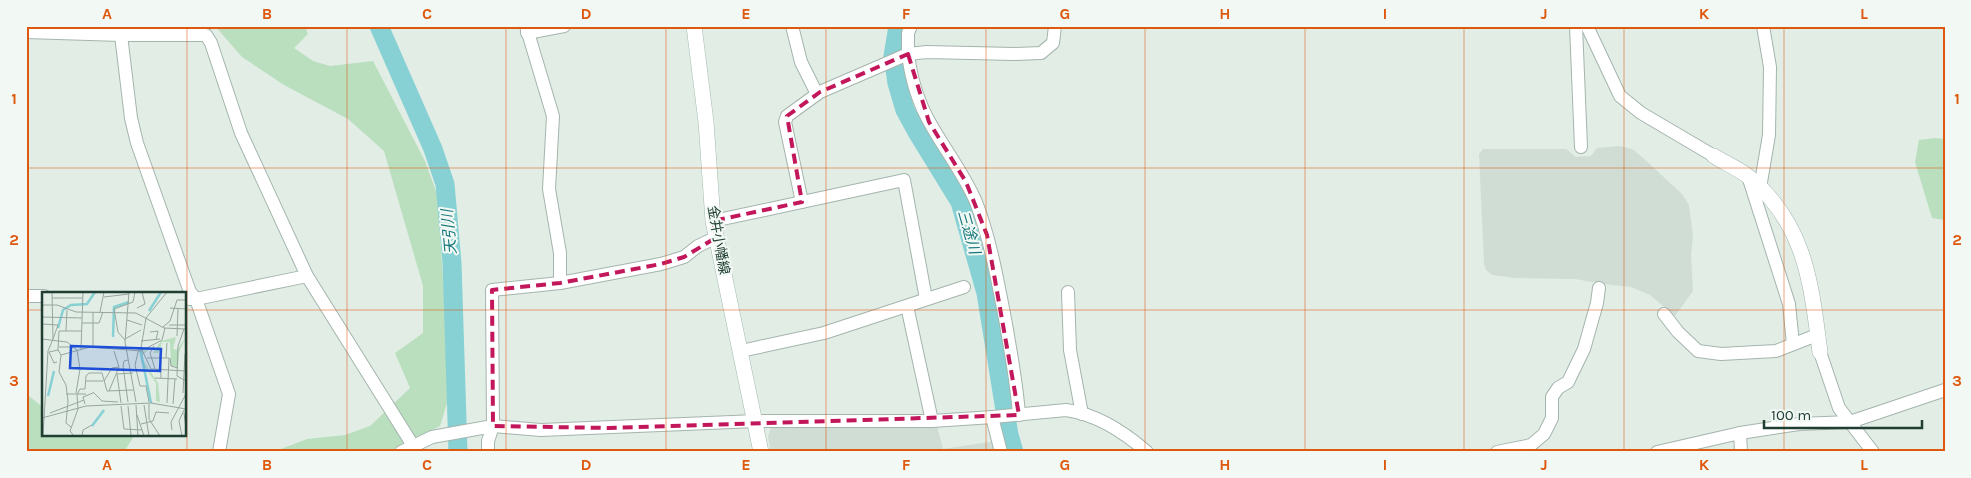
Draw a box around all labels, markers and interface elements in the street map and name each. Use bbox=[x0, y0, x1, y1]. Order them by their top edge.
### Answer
text: A bbox=[102, 4, 112, 23]
text: B bbox=[262, 4, 272, 23]
text: C bbox=[422, 4, 432, 23]
text: D bbox=[581, 4, 592, 23]
text: E bbox=[741, 4, 751, 23]
text: F bbox=[902, 4, 911, 23]
text: G bbox=[1060, 4, 1070, 23]
text: H bbox=[1219, 4, 1231, 23]
text: I bbox=[1383, 4, 1387, 23]
text: J bbox=[1540, 4, 1548, 23]
text: K bbox=[1699, 4, 1710, 23]
text: L bbox=[1860, 4, 1868, 23]
text: 1 bbox=[11, 89, 17, 108]
text: 1 bbox=[1954, 89, 1960, 108]
street label: 金井小幡線 bbox=[704, 204, 733, 276]
water label: 天引川 bbox=[438, 207, 460, 255]
water label: 三途川 bbox=[954, 208, 984, 258]
text: 2 bbox=[9, 230, 19, 249]
text: 2 bbox=[1952, 230, 1962, 249]
inset map bbox=[42, 292, 186, 436]
text: 3 bbox=[9, 371, 19, 390]
text: 3 bbox=[1952, 371, 1962, 390]
scale bar bbox=[1764, 398, 1921, 430]
text: 100 m bbox=[1771, 406, 1811, 424]
text: A bbox=[102, 455, 112, 474]
text: B bbox=[262, 455, 272, 474]
text: C bbox=[422, 455, 432, 474]
text: D bbox=[581, 455, 592, 474]
text: E bbox=[741, 455, 751, 474]
text: F bbox=[902, 455, 911, 474]
text: G bbox=[1060, 455, 1070, 474]
text: H bbox=[1219, 455, 1231, 474]
text: I bbox=[1383, 455, 1387, 474]
text: J bbox=[1540, 455, 1548, 474]
text: K bbox=[1699, 455, 1710, 474]
text: L bbox=[1860, 455, 1868, 474]

